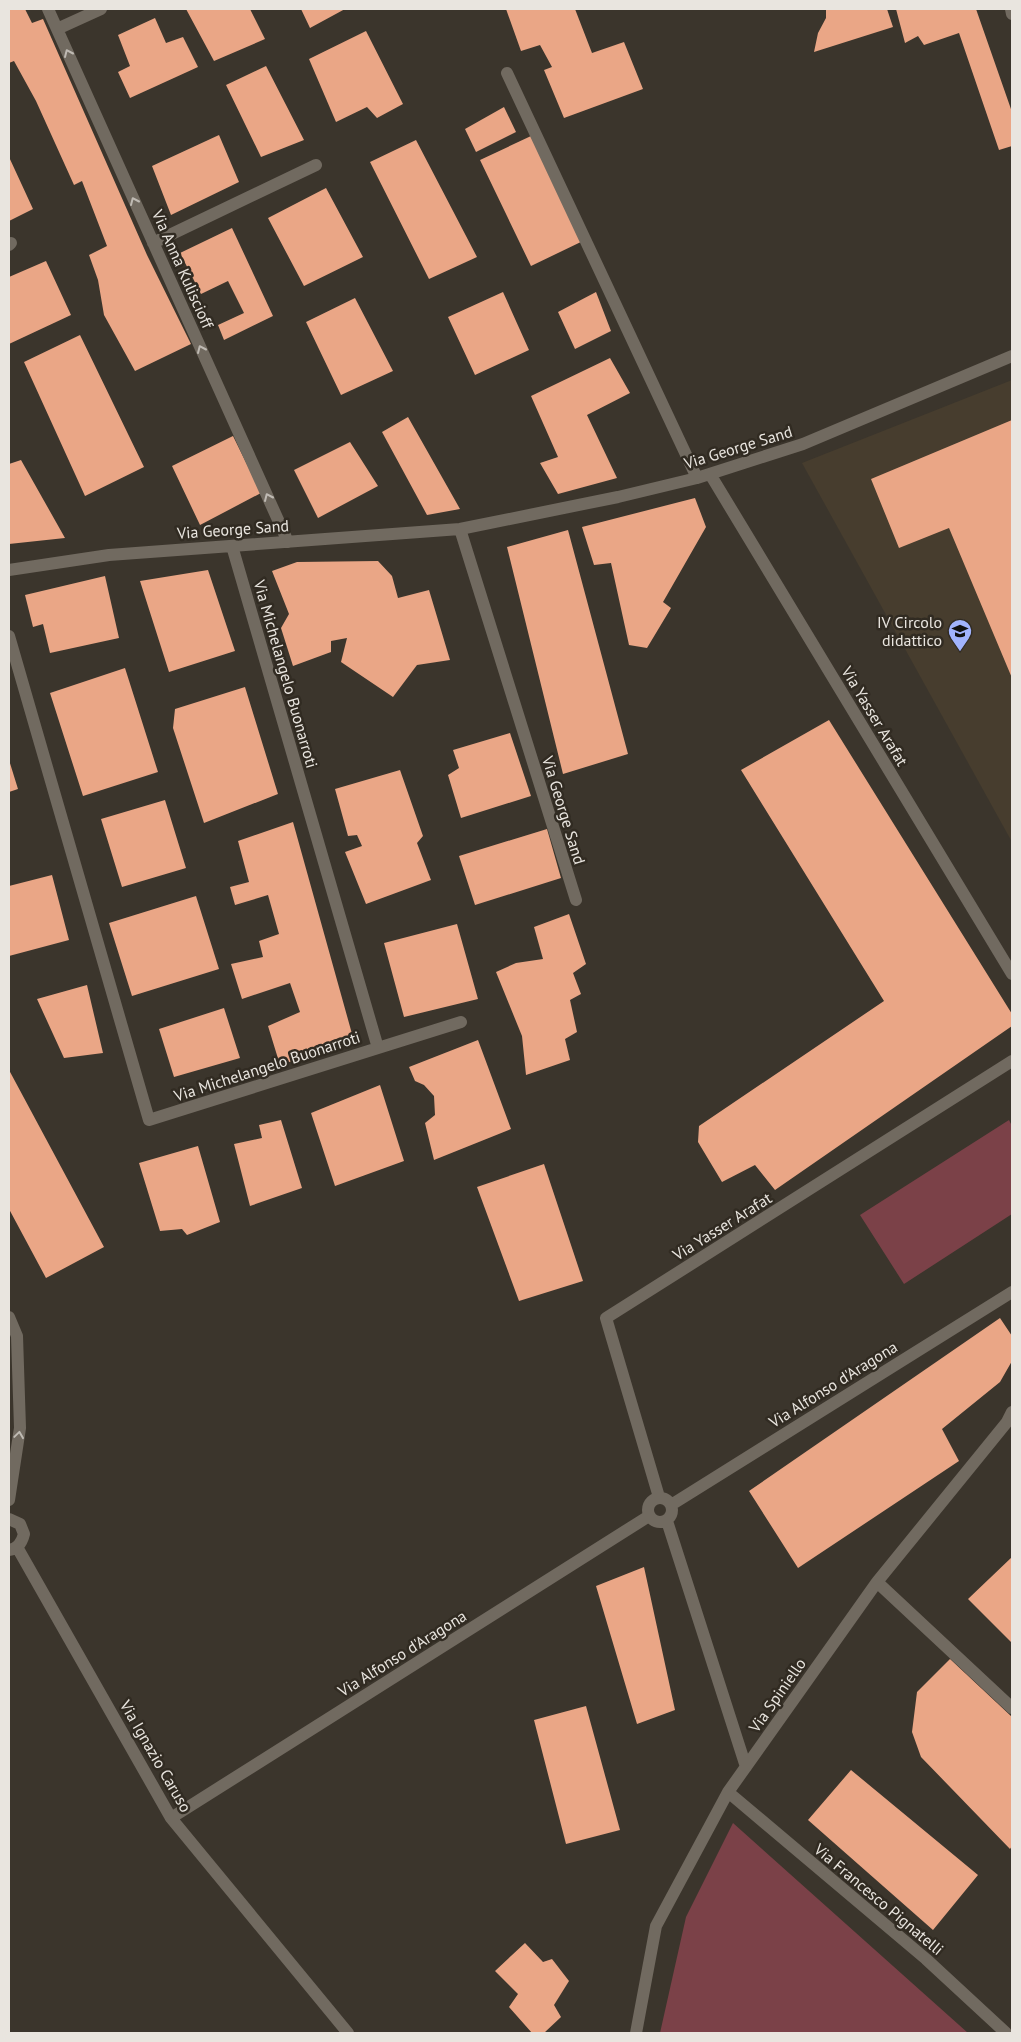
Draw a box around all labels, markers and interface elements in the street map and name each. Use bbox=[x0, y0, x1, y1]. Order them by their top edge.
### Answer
one-way arrow bbox=[63, 49, 74, 58]
one-way arrow bbox=[130, 197, 141, 206]
street label: Via Anna Kuliscioff bbox=[147, 206, 219, 332]
one-way arrow bbox=[197, 345, 208, 354]
street label: Via George Sand bbox=[680, 421, 795, 473]
one-way arrow bbox=[264, 493, 274, 502]
street label: Via George Sand bbox=[175, 515, 290, 543]
street label: Via Michelangelo Buonarroti bbox=[249, 577, 322, 770]
place label: IV Circolo didattico bbox=[877, 612, 942, 650]
school or university icon: IV Circolo didattico bbox=[947, 618, 973, 652]
street label: Via Yasser Arafat bbox=[837, 662, 913, 770]
street label: Via George Sand bbox=[538, 752, 590, 867]
street label: Via Michelangelo Buonarroti bbox=[170, 1026, 363, 1106]
street label: Via Yasser Arafat bbox=[668, 1187, 776, 1265]
street label: Via Alfonso d'Aragona bbox=[764, 1336, 901, 1432]
one-way arrow bbox=[13, 1430, 24, 1438]
street label: Via Alfonso d'Aragona bbox=[333, 1605, 470, 1701]
street label: Via Spiniello bbox=[744, 1654, 810, 1737]
street label: Via Ignazio Caruso bbox=[115, 1696, 196, 1816]
street label: Via Francesco Pignatelli bbox=[809, 1838, 948, 1959]

